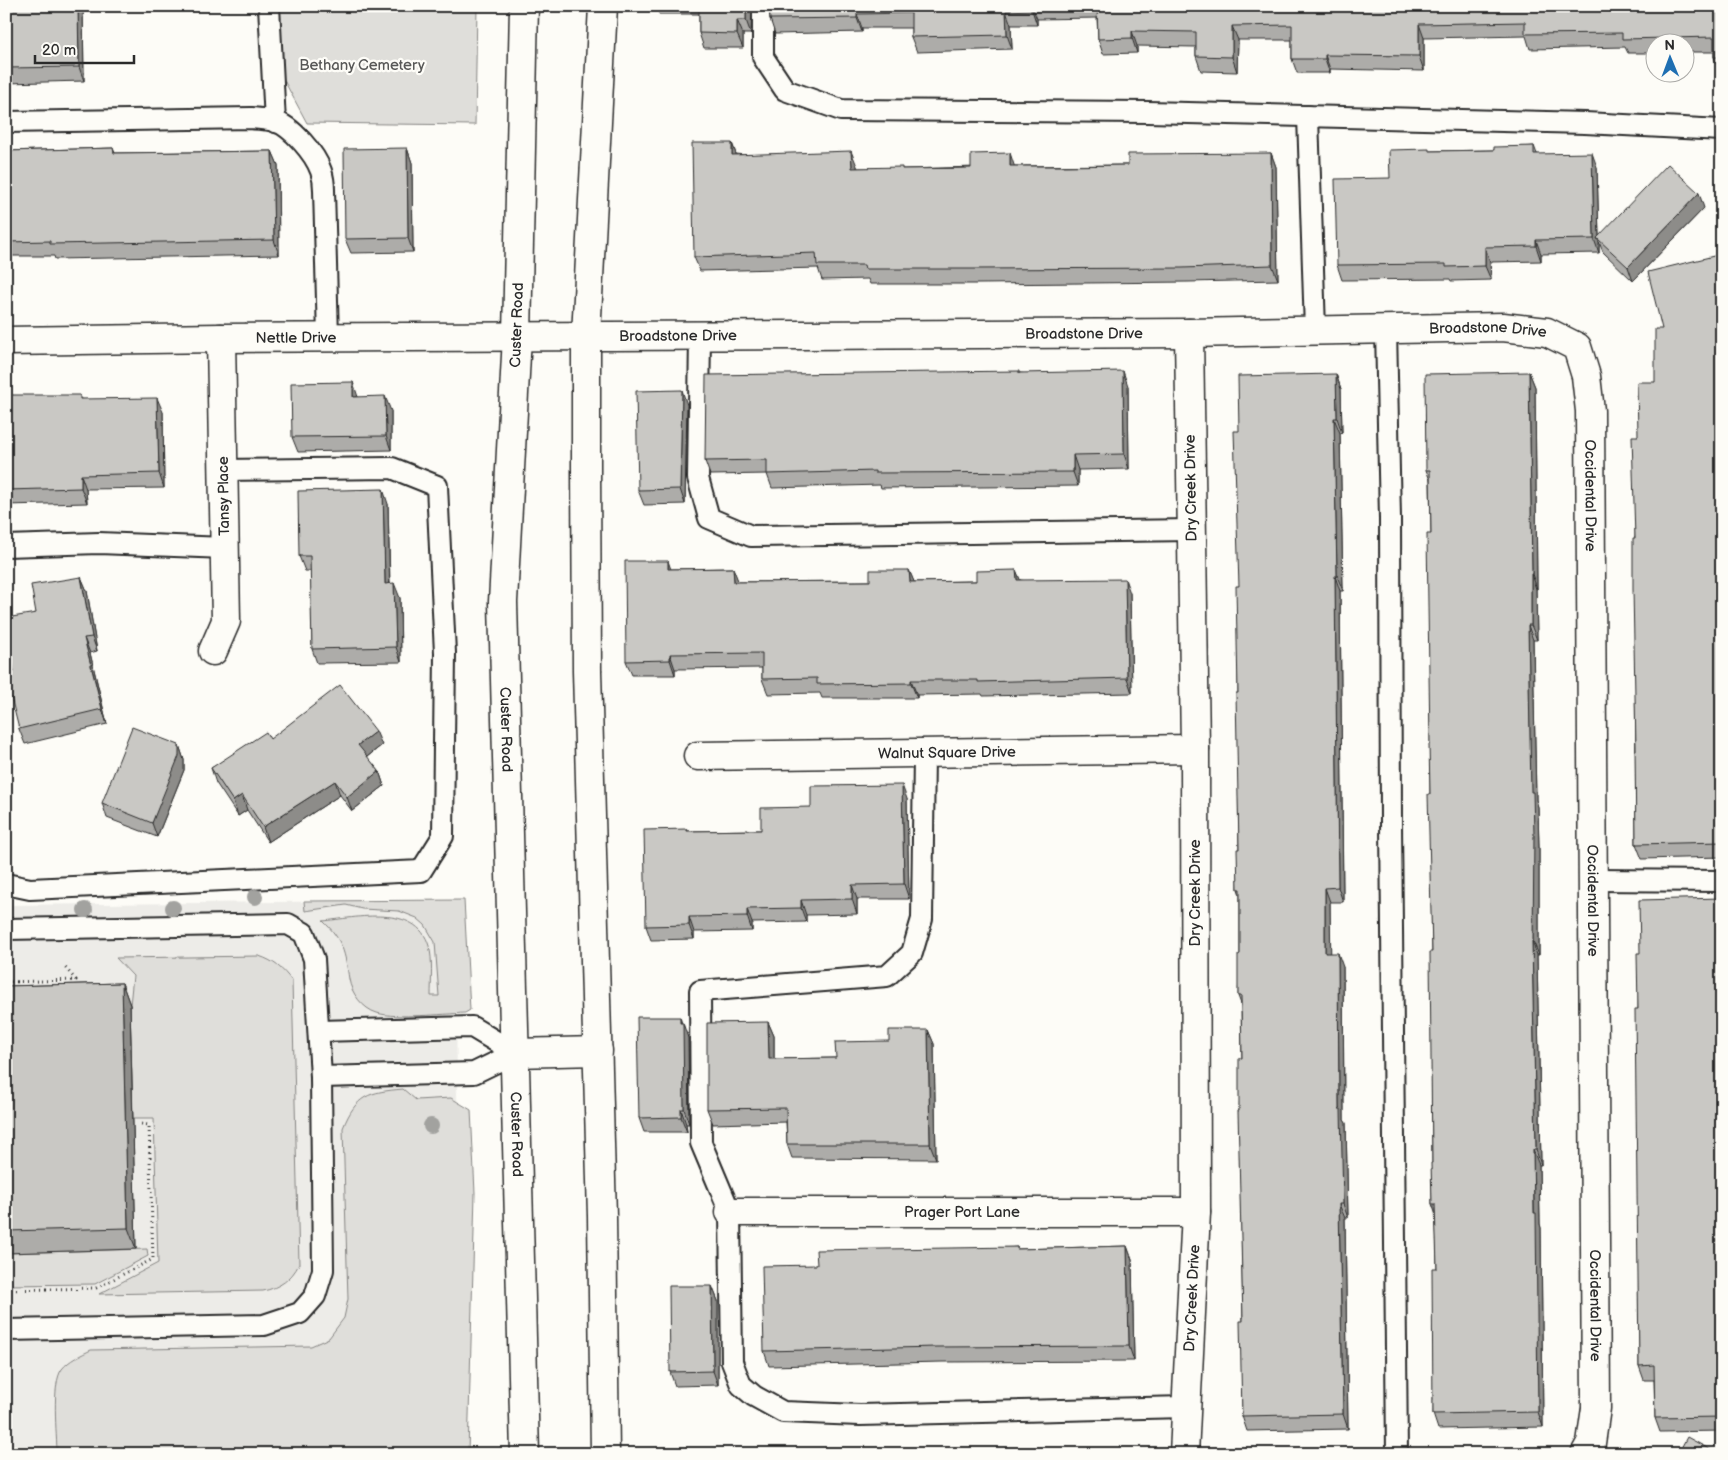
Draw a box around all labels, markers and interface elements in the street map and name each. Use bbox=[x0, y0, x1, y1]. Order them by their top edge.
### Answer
scale bar bbox=[35, 32, 134, 64]
north arrow bbox=[1646, 32, 1696, 82]
text: N bbox=[1664, 37, 1675, 54]
text: 20 m bbox=[42, 41, 76, 60]
park label: Bethany Cemetery bbox=[299, 56, 425, 75]
street label: Custer Road bbox=[506, 282, 528, 368]
street label: Broadstone Drive bbox=[1429, 317, 1548, 341]
street label: Broadstone Drive bbox=[1025, 324, 1143, 343]
street label: Broadstone Drive bbox=[619, 326, 737, 345]
street label: Nettle Drive bbox=[255, 328, 337, 347]
street label: Dry Creek Drive bbox=[1181, 434, 1201, 542]
street label: Occidental Drive bbox=[1581, 439, 1600, 552]
street label: Tansy Place bbox=[214, 456, 234, 536]
street label: Custer Road bbox=[496, 687, 517, 772]
street label: Walnut Square Drive bbox=[878, 742, 1016, 763]
street label: Dry Creek Drive bbox=[1186, 839, 1205, 947]
street label: Occidental Drive bbox=[1583, 844, 1603, 957]
street label: Custer Road bbox=[506, 1091, 527, 1177]
street label: Prager Port Lane bbox=[904, 1203, 1020, 1222]
street label: Dry Creek Drive bbox=[1180, 1244, 1204, 1352]
street label: Occidental Drive bbox=[1586, 1249, 1605, 1362]

